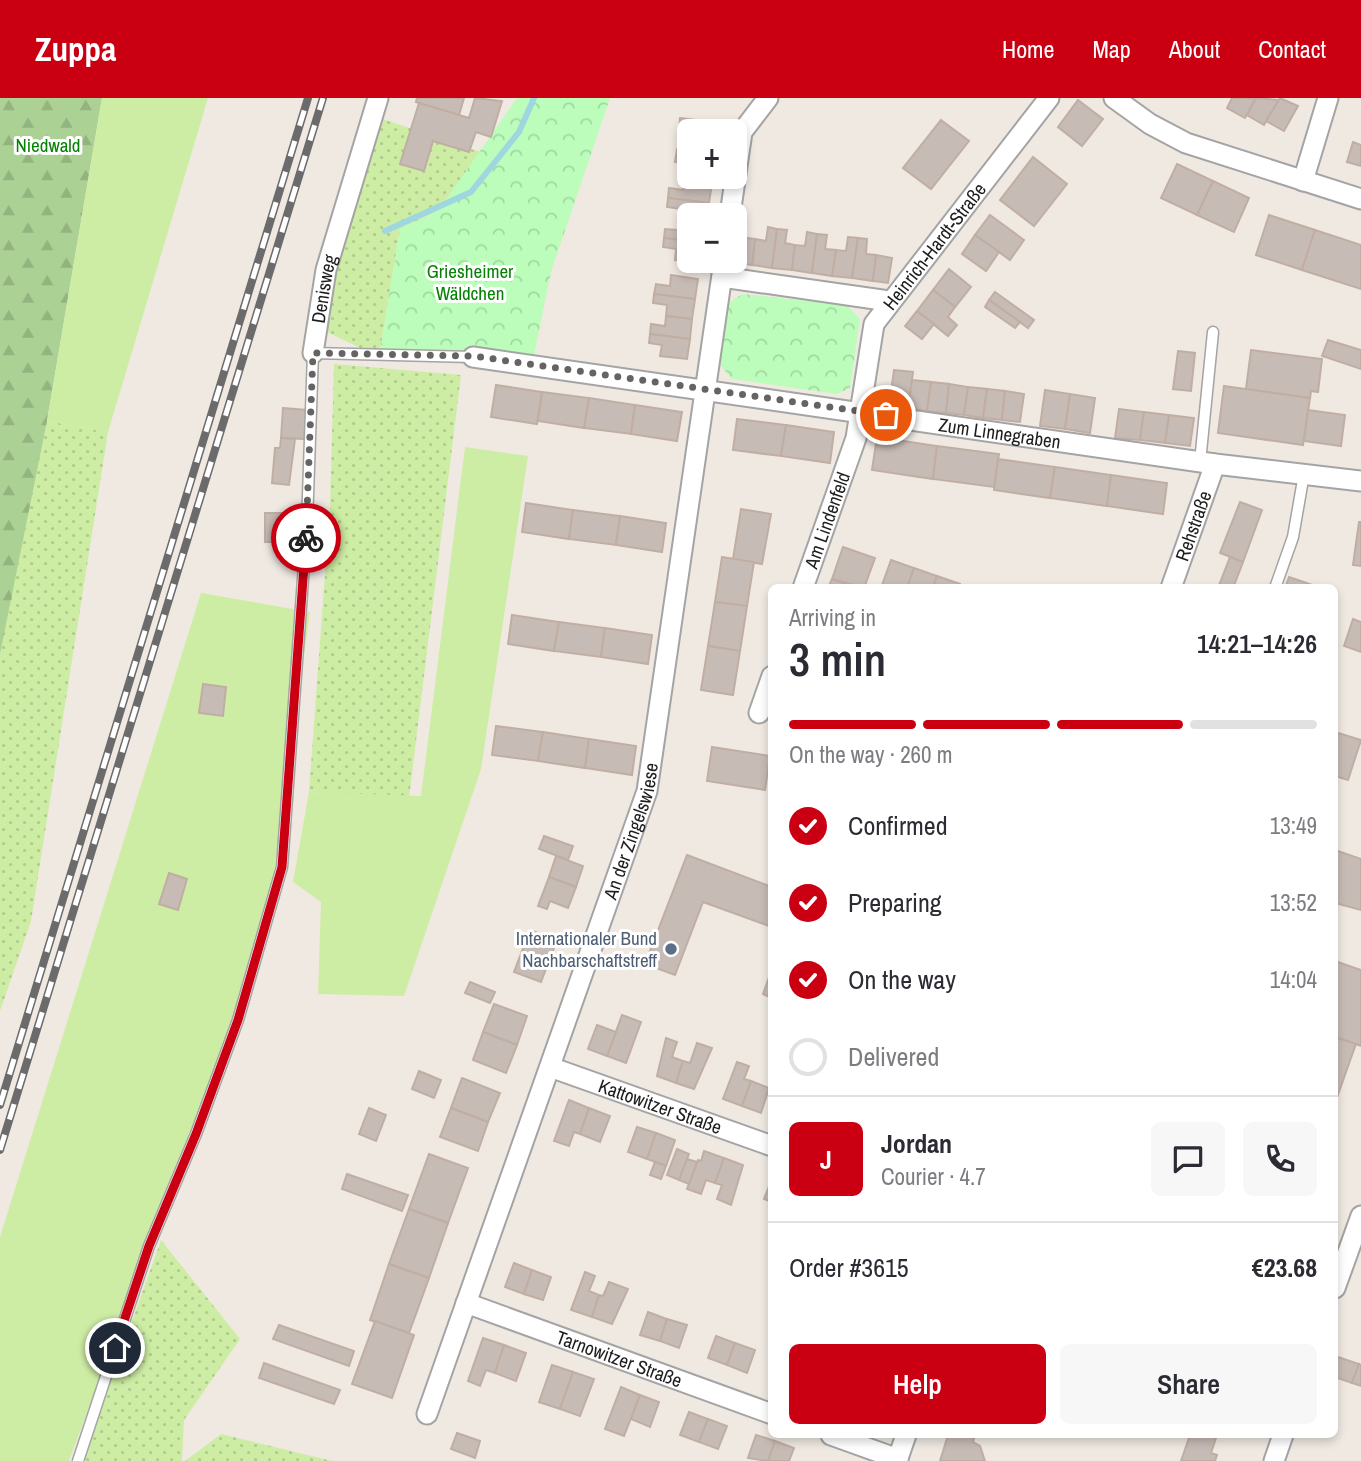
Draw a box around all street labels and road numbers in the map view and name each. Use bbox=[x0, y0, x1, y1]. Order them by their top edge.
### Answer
street label: Heinrich-Hardt-Straße bbox=[877, 177, 992, 315]
street label: Denisweg bbox=[305, 251, 343, 325]
street label: Zum Linnegraben bbox=[937, 411, 1062, 455]
street label: Am Lindenfeld bbox=[798, 468, 856, 573]
street label: Rehstraße bbox=[1169, 487, 1217, 564]
street label: An der Zingelswiese bbox=[597, 761, 664, 904]
street label: Kattowitzer Straße bbox=[595, 1072, 725, 1140]
street label: Tarnowitzer Straße bbox=[553, 1324, 686, 1393]

